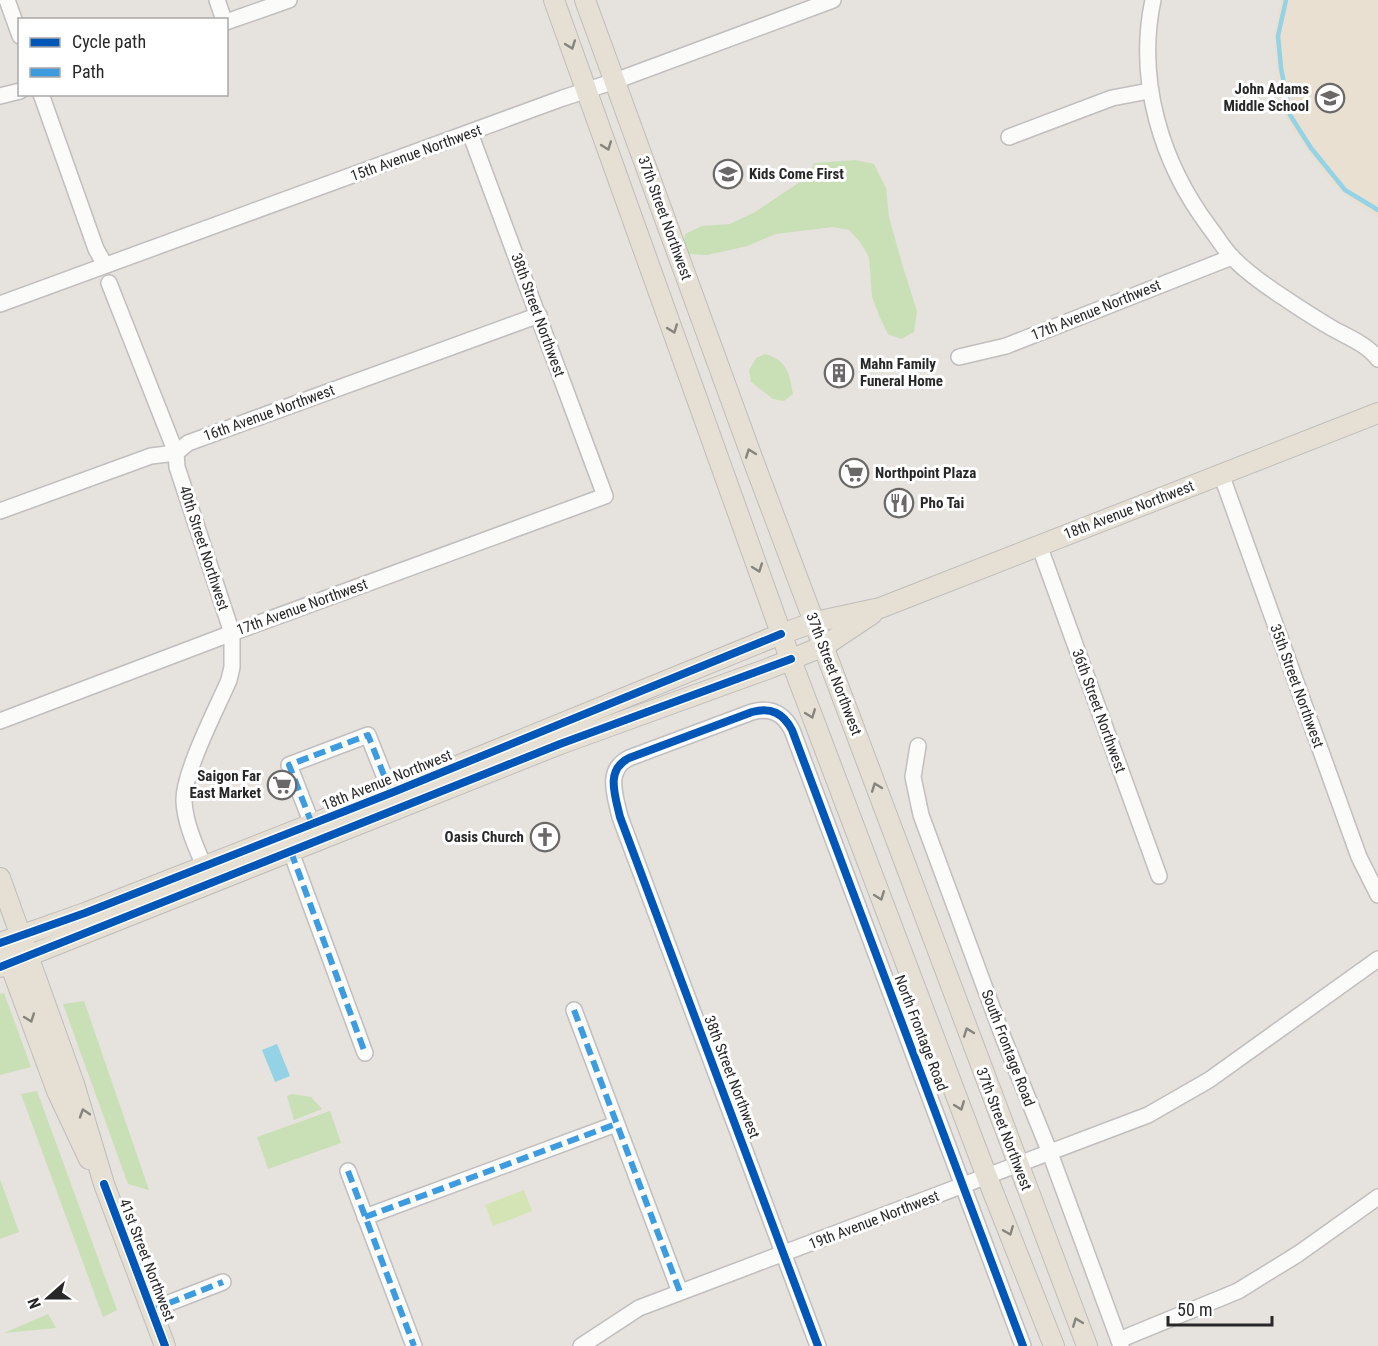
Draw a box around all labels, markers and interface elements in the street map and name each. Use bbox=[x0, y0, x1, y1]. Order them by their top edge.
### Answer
legend bbox=[18, 18, 228, 96]
text: Cycle path bbox=[72, 31, 146, 52]
one-way arrow bbox=[564, 39, 576, 50]
text: Path bbox=[72, 61, 105, 82]
place label: John Adams Middle School bbox=[1223, 80, 1309, 115]
school or university icon: John Adams Middle School bbox=[1314, 82, 1346, 114]
street label: 15th Avenue Northwest bbox=[348, 121, 484, 185]
one-way arrow bbox=[600, 140, 613, 151]
street label: 37th Street Northwest bbox=[634, 154, 696, 282]
school or university icon: Kids Come First bbox=[712, 158, 744, 190]
place label: Kids Come First bbox=[749, 165, 844, 183]
street label: 38th Street Northwest bbox=[507, 251, 569, 379]
street label: 17th Avenue Northwest bbox=[1029, 276, 1163, 344]
one-way arrow bbox=[665, 324, 678, 334]
place label: Mahn Family Funeral Home bbox=[860, 355, 943, 390]
building icon: Mahn Family Funeral Home bbox=[823, 357, 855, 389]
street label: 16th Avenue Northwest bbox=[201, 381, 337, 445]
one-way arrow bbox=[745, 448, 758, 459]
supermarket icon: Northpoint Plaza bbox=[838, 457, 870, 489]
place label: Northpoint Plaza bbox=[875, 464, 976, 482]
street label: 18th Avenue Northwest bbox=[1061, 477, 1197, 543]
street label: 40th Street Northwest bbox=[175, 483, 233, 613]
restaurant icon: Pho Tai bbox=[883, 487, 915, 519]
place label: Pho Tai bbox=[920, 494, 964, 512]
one-way arrow bbox=[751, 563, 764, 573]
street label: 17th Avenue Northwest bbox=[234, 575, 370, 639]
street label: 37th Street Northwest bbox=[802, 610, 866, 738]
street label: 35th Street Northwest bbox=[1266, 622, 1328, 750]
street label: 36th Street Northwest bbox=[1068, 647, 1130, 775]
one-way arrow bbox=[804, 708, 817, 719]
street label: 18th Avenue Northwest bbox=[320, 746, 454, 814]
place label: Saigon Far East Market bbox=[189, 767, 261, 802]
supermarket icon: Saigon Far East Market bbox=[266, 769, 298, 801]
one-way arrow bbox=[871, 782, 884, 793]
church icon: Oasis Church bbox=[529, 821, 561, 853]
place label: Oasis Church bbox=[445, 828, 524, 846]
one-way arrow bbox=[873, 890, 885, 901]
street label: North Frontage Road bbox=[891, 972, 951, 1094]
street label: South Frontage Road bbox=[977, 987, 1039, 1109]
one-way arrow bbox=[22, 1012, 35, 1023]
street label: 38th Street Northwest bbox=[700, 1013, 764, 1141]
one-way arrow bbox=[962, 1027, 975, 1038]
street label: 37th Street Northwest bbox=[972, 1065, 1036, 1193]
one-way arrow bbox=[953, 1100, 965, 1111]
one-way arrow bbox=[78, 1108, 91, 1119]
street label: 19th Avenue Northwest bbox=[806, 1187, 942, 1253]
street label: 41st Street Northwest bbox=[115, 1196, 179, 1324]
one-way arrow bbox=[1002, 1225, 1014, 1236]
north arrow bbox=[18, 1268, 78, 1328]
scale bar bbox=[1168, 1289, 1272, 1327]
text: N bbox=[24, 1295, 45, 1311]
text: 50 m bbox=[1177, 1299, 1212, 1320]
one-way arrow bbox=[1072, 1317, 1085, 1327]

